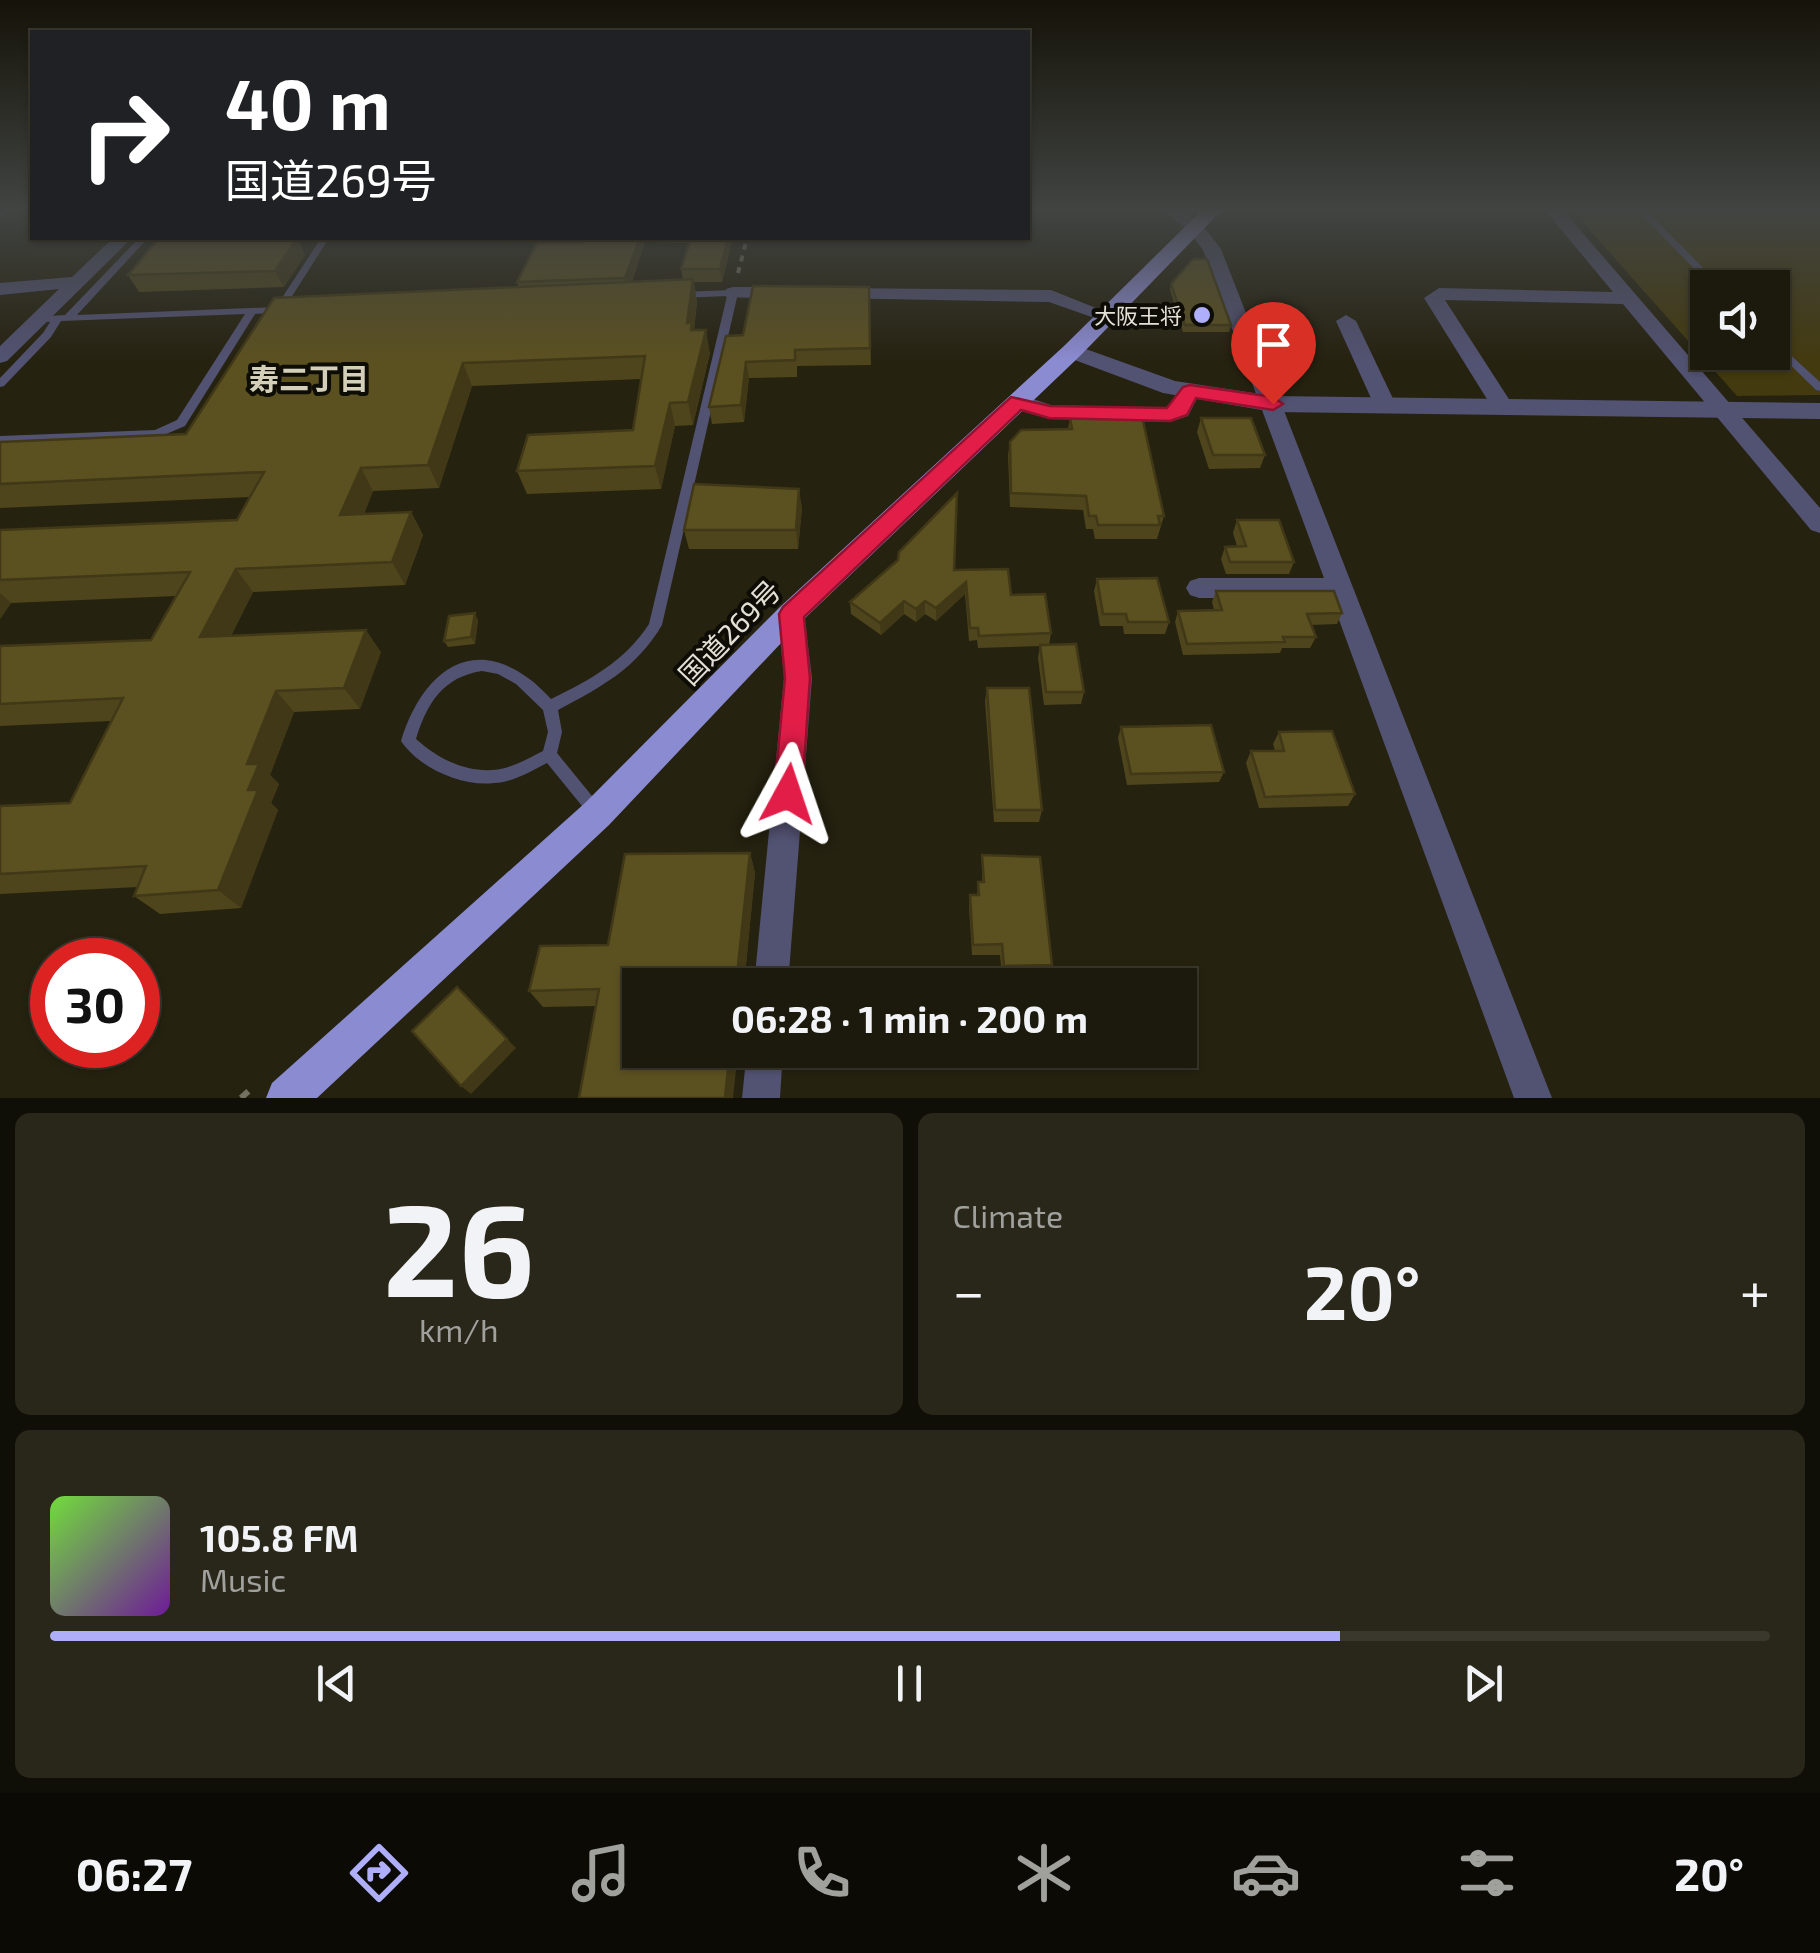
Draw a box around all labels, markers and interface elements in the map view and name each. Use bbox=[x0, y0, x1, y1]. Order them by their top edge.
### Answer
text: 40 m bbox=[225, 60, 391, 144]
icon: right bbox=[60, 70, 190, 200]
text: 国道269号 bbox=[225, 152, 437, 206]
map controls bbox=[1690, 270, 1790, 370]
button: sound bbox=[1690, 270, 1790, 370]
place label: 大阪王将 bbox=[1094, 302, 1182, 328]
pin bbox=[1231, 302, 1316, 405]
marker: 大阪王将 bbox=[1191, 304, 1213, 326]
icon: arrive bbox=[1246, 317, 1301, 372]
district label: 寿二丁目 bbox=[249, 360, 369, 396]
street label: 国道269号 bbox=[671, 573, 787, 691]
position arrow bbox=[736, 742, 840, 846]
speed limit sign: 30 bbox=[30, 938, 160, 1068]
text: 06:28 · 1 min · 200 m bbox=[731, 995, 1088, 1041]
text: 26 bbox=[383, 1167, 535, 1323]
text: Climate bbox=[953, 1196, 1063, 1234]
text: 20° bbox=[1304, 1245, 1421, 1335]
text: − bbox=[953, 1257, 985, 1323]
text: + bbox=[1740, 1257, 1770, 1323]
text: km/h bbox=[419, 1310, 498, 1348]
text: 105.8 FM bbox=[200, 1514, 358, 1560]
text: Music bbox=[200, 1560, 286, 1598]
icon: previous bbox=[309, 1656, 364, 1711]
icon: pause bbox=[882, 1656, 937, 1711]
icon: next bbox=[1456, 1656, 1511, 1711]
icon: directions bbox=[344, 1838, 414, 1908]
icon: music bbox=[566, 1838, 636, 1908]
icon: phone bbox=[787, 1838, 857, 1908]
icon: climate bbox=[1009, 1838, 1079, 1908]
icon: car bbox=[1231, 1838, 1301, 1908]
icon: filters bbox=[1452, 1838, 1522, 1908]
text: 06:27 bbox=[76, 1846, 192, 1900]
text: 20° bbox=[1674, 1846, 1744, 1900]

